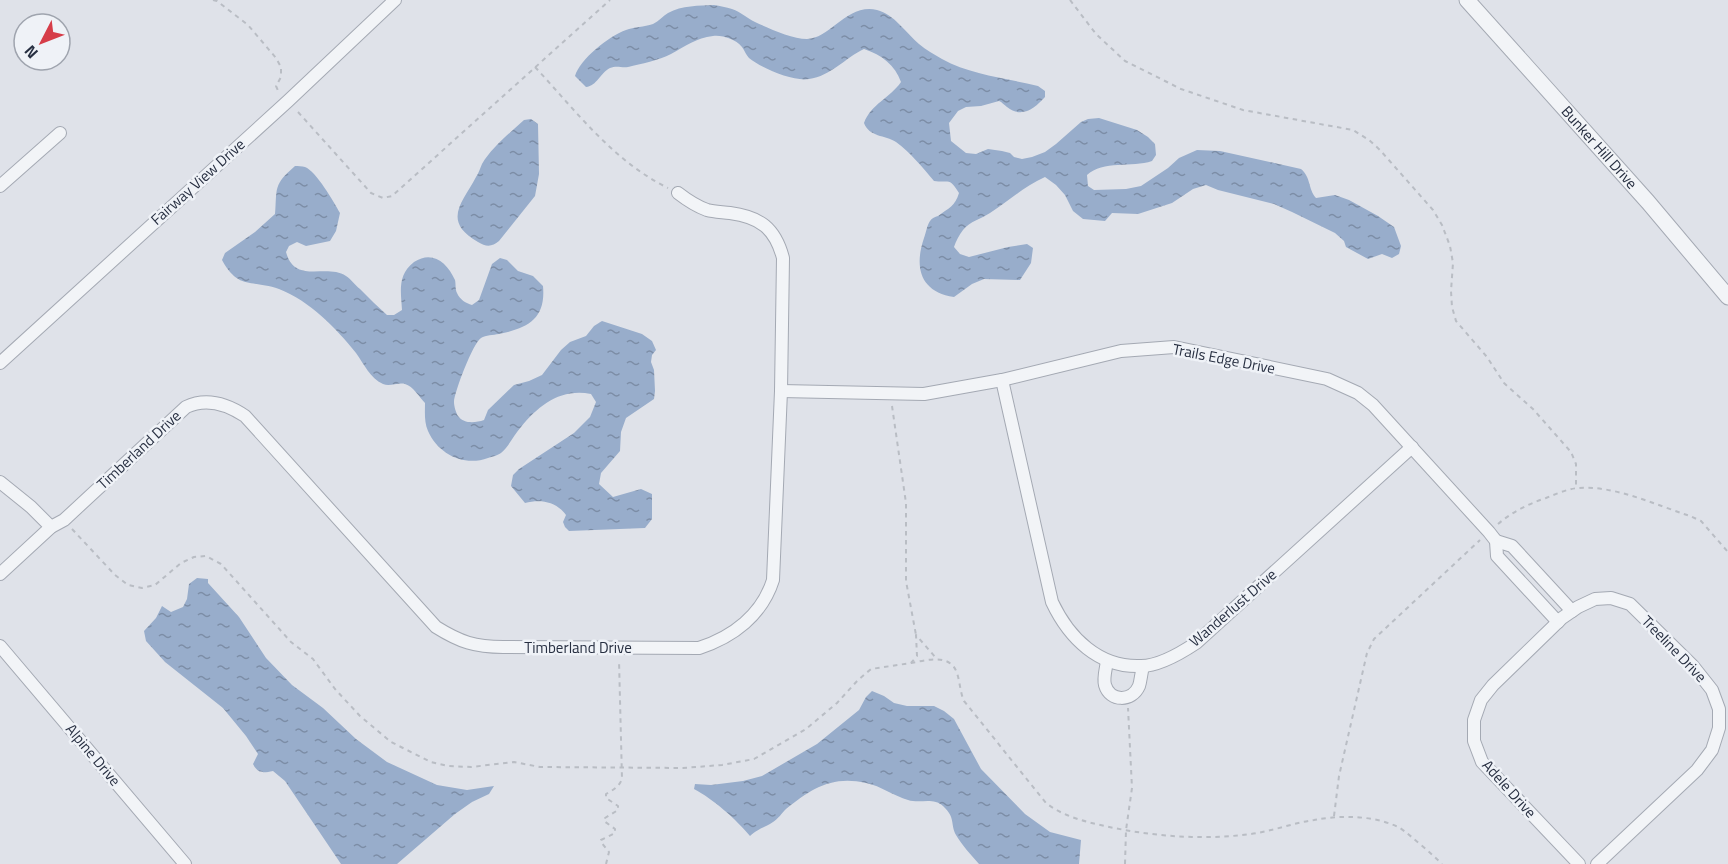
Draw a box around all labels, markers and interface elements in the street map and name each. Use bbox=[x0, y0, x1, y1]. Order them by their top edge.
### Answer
north arrow bbox=[12, 12, 72, 72]
text: N bbox=[18, 40, 43, 64]
street label: Bunker Hill Drive bbox=[1556, 100, 1643, 194]
street label: Fairway View Drive bbox=[145, 133, 250, 230]
street label: Trails Edge Drive bbox=[1171, 337, 1277, 380]
street label: Timberland Drive bbox=[92, 405, 186, 495]
street label: Wanderlust Drive bbox=[1184, 563, 1281, 652]
street label: Treeline Drive bbox=[1636, 610, 1712, 687]
street label: Timberland Drive bbox=[524, 636, 632, 659]
street label: Alpine Drive bbox=[60, 718, 126, 791]
street label: Adele Drive bbox=[1477, 754, 1542, 823]

